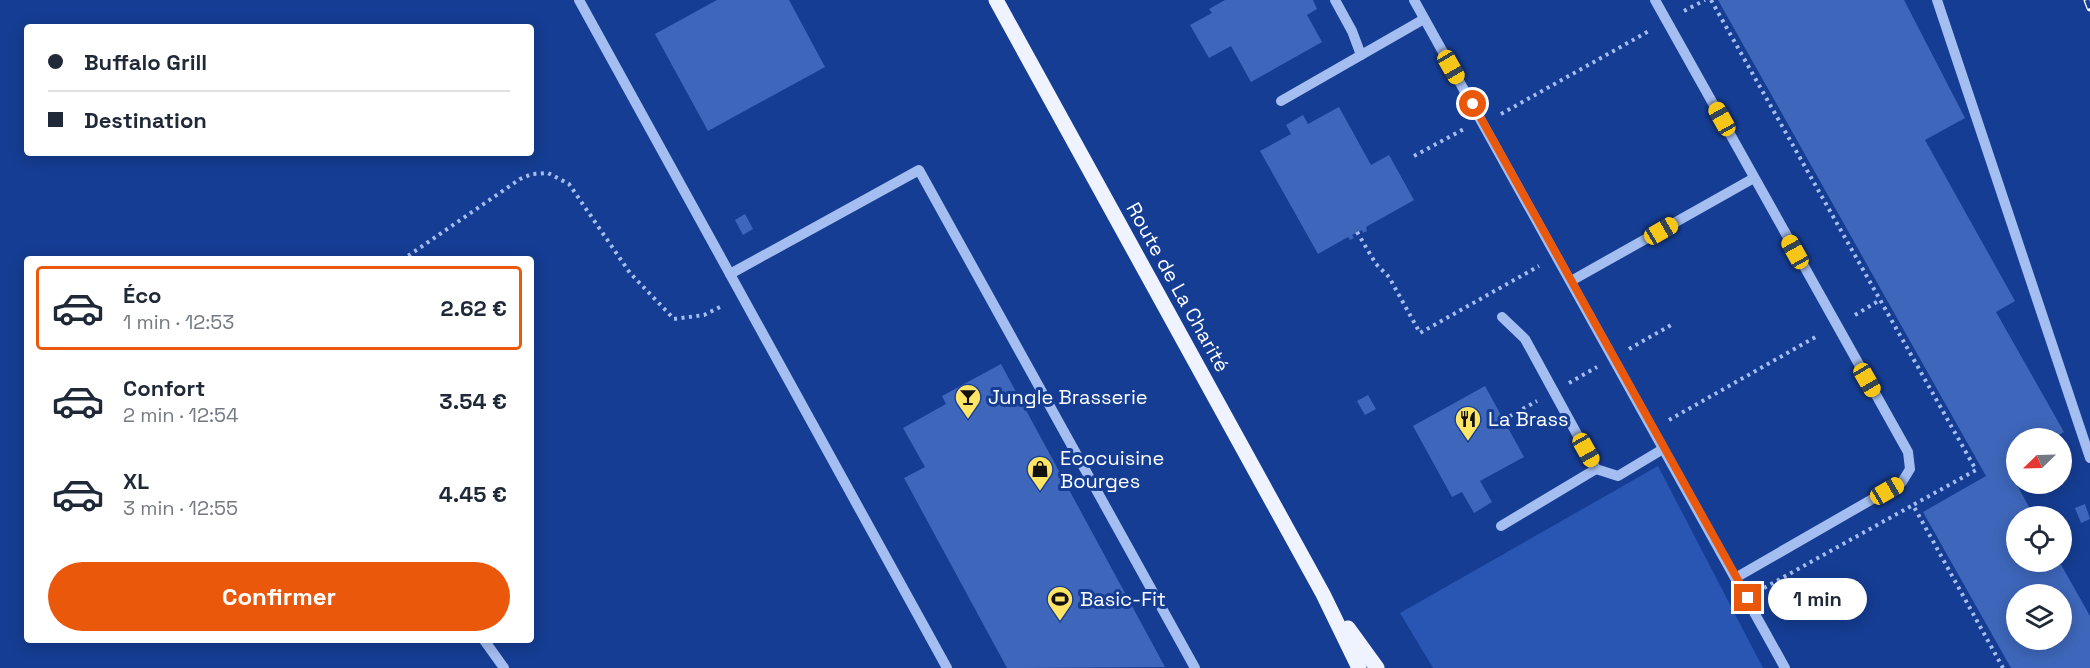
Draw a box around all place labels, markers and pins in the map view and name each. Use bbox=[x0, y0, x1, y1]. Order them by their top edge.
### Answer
bar icon: Jungle Brasserie bbox=[953, 382, 983, 420]
place label: Jungle Brasserie bbox=[988, 384, 1148, 410]
restaurant icon: La Brass bbox=[1453, 404, 1483, 442]
place label: La Brass bbox=[1488, 406, 1568, 432]
place label: Ecocuisine Bourges bbox=[1060, 445, 1164, 494]
shop icon: Ecocuisine Bourges bbox=[1025, 454, 1055, 492]
sports icon: Basic-Fit bbox=[1045, 584, 1075, 622]
place label: Basic-Fit bbox=[1080, 586, 1166, 612]

